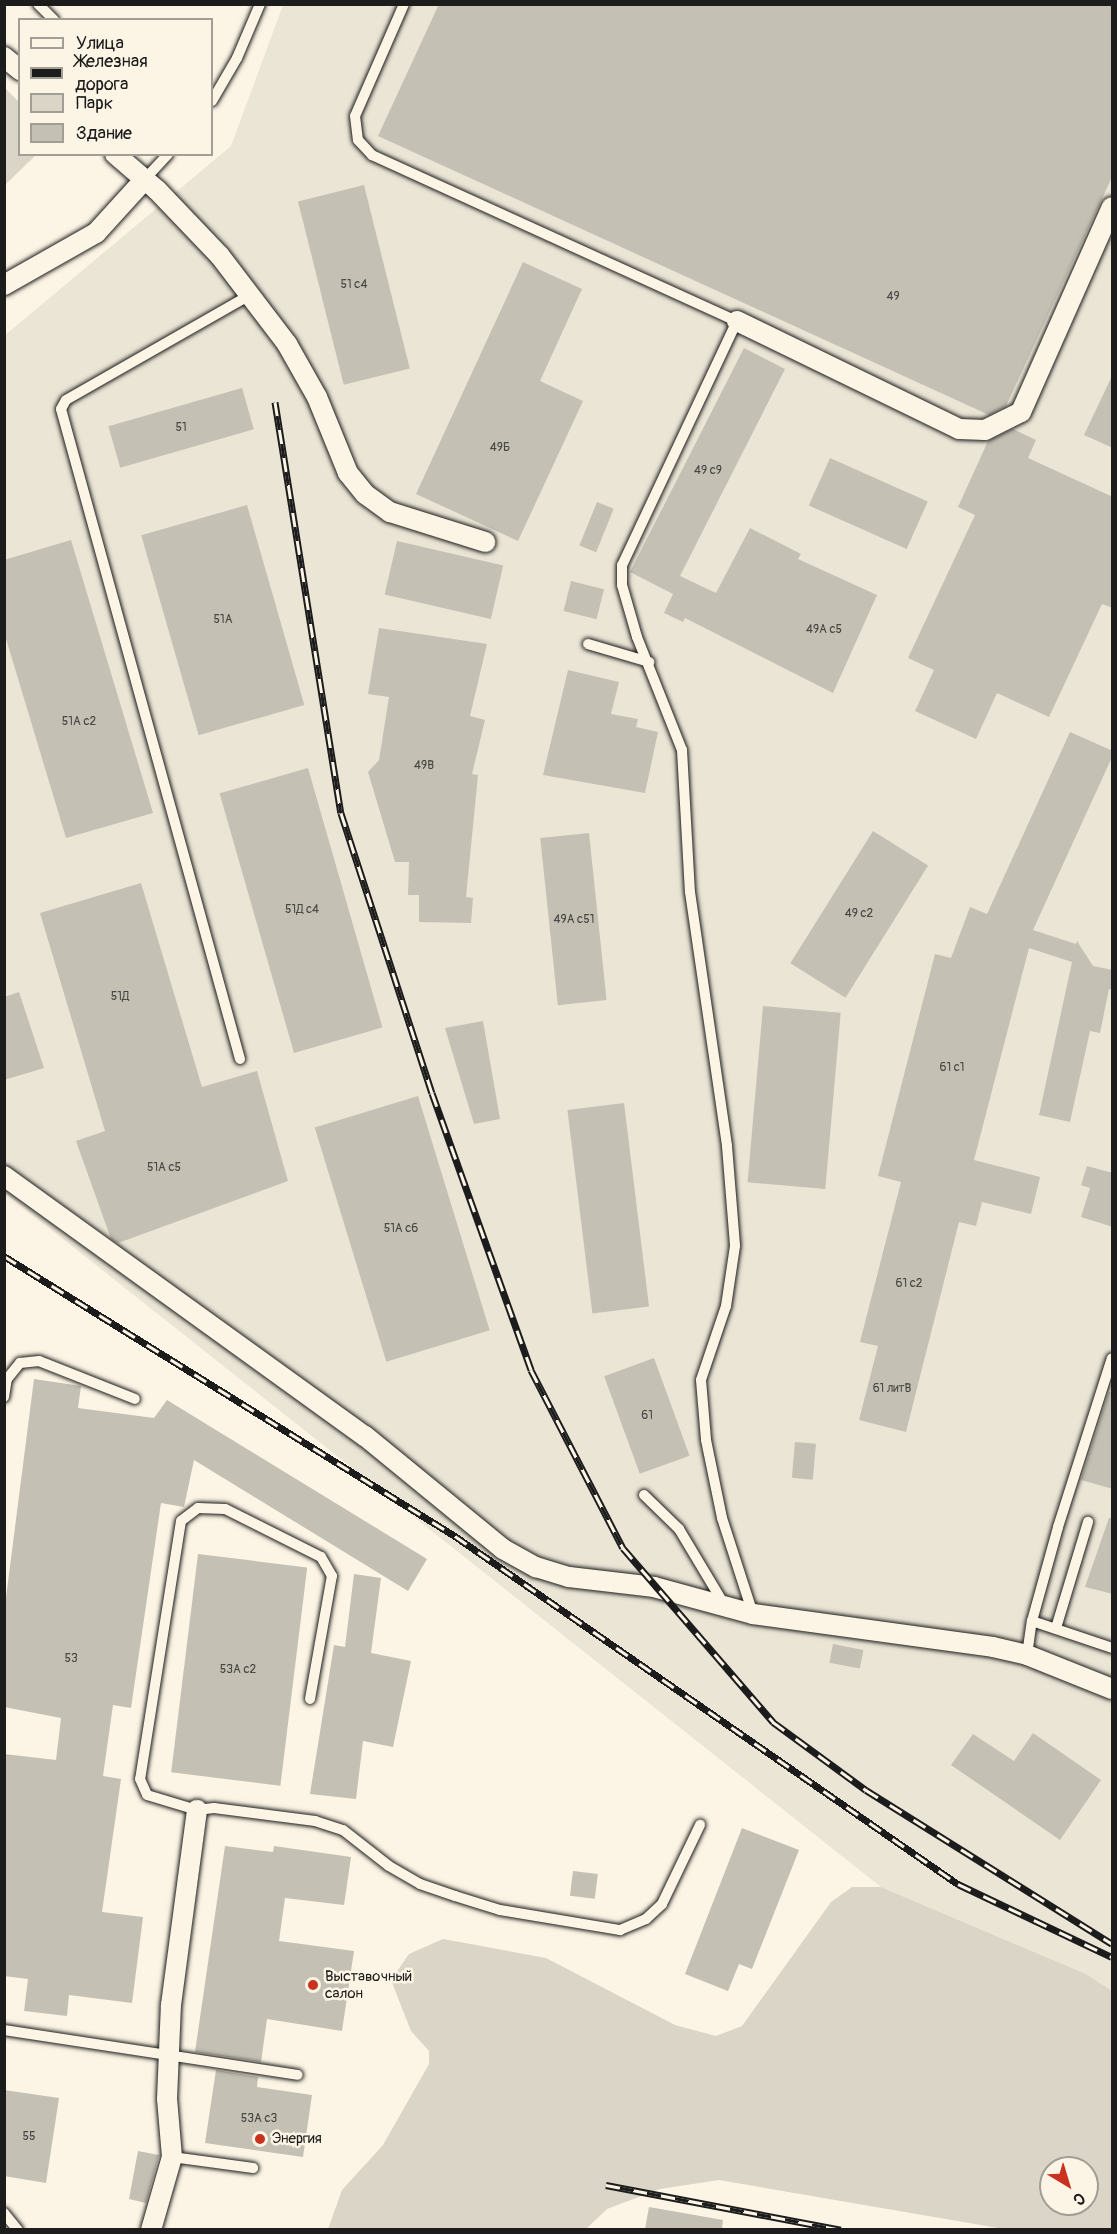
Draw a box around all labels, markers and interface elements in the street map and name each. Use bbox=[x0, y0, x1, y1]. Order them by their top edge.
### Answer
legend bbox=[18, 18, 213, 156]
text: Улица bbox=[76, 32, 124, 55]
text: Железная дорога bbox=[75, 50, 148, 96]
text: Парк bbox=[76, 92, 113, 115]
text: Здание bbox=[76, 122, 132, 145]
house number: 51 с4 bbox=[341, 278, 367, 292]
house number: 49 bbox=[886, 290, 900, 304]
house number: 51 bbox=[175, 421, 187, 435]
house number: 49Б bbox=[490, 441, 510, 455]
house number: 49 с9 bbox=[694, 464, 722, 478]
house number: 51А bbox=[214, 613, 232, 627]
house number: 49А с5 bbox=[806, 623, 842, 637]
house number: 51А с2 bbox=[62, 715, 96, 729]
house number: 49В bbox=[414, 759, 434, 773]
house number: 51Д с4 bbox=[285, 903, 319, 917]
house number: 49 с2 bbox=[845, 907, 873, 921]
house number: 49А с51 bbox=[554, 913, 594, 927]
house number: 51Д bbox=[111, 990, 129, 1004]
house number: 61 с1 bbox=[939, 1061, 965, 1075]
house number: 51А с5 bbox=[147, 1161, 181, 1175]
house number: 51А с6 bbox=[384, 1222, 418, 1236]
house number: 61 с2 bbox=[895, 1277, 923, 1291]
house number: 61 литВ bbox=[873, 1382, 911, 1396]
house number: 61 bbox=[641, 1409, 653, 1423]
house number: 53 bbox=[64, 1652, 78, 1666]
house number: 53А с2 bbox=[220, 1663, 256, 1677]
place label: Выставочный салон bbox=[325, 1967, 412, 2002]
marker: Выставочный салон bbox=[306, 1978, 320, 1992]
house number: 53А с3 bbox=[241, 2112, 277, 2126]
house number: 55 bbox=[22, 2130, 36, 2144]
place label: Энергия bbox=[272, 2130, 322, 2148]
marker: Энергия bbox=[253, 2132, 267, 2146]
north arrow bbox=[1039, 2156, 1099, 2216]
text: С bbox=[1069, 2188, 1089, 2210]

